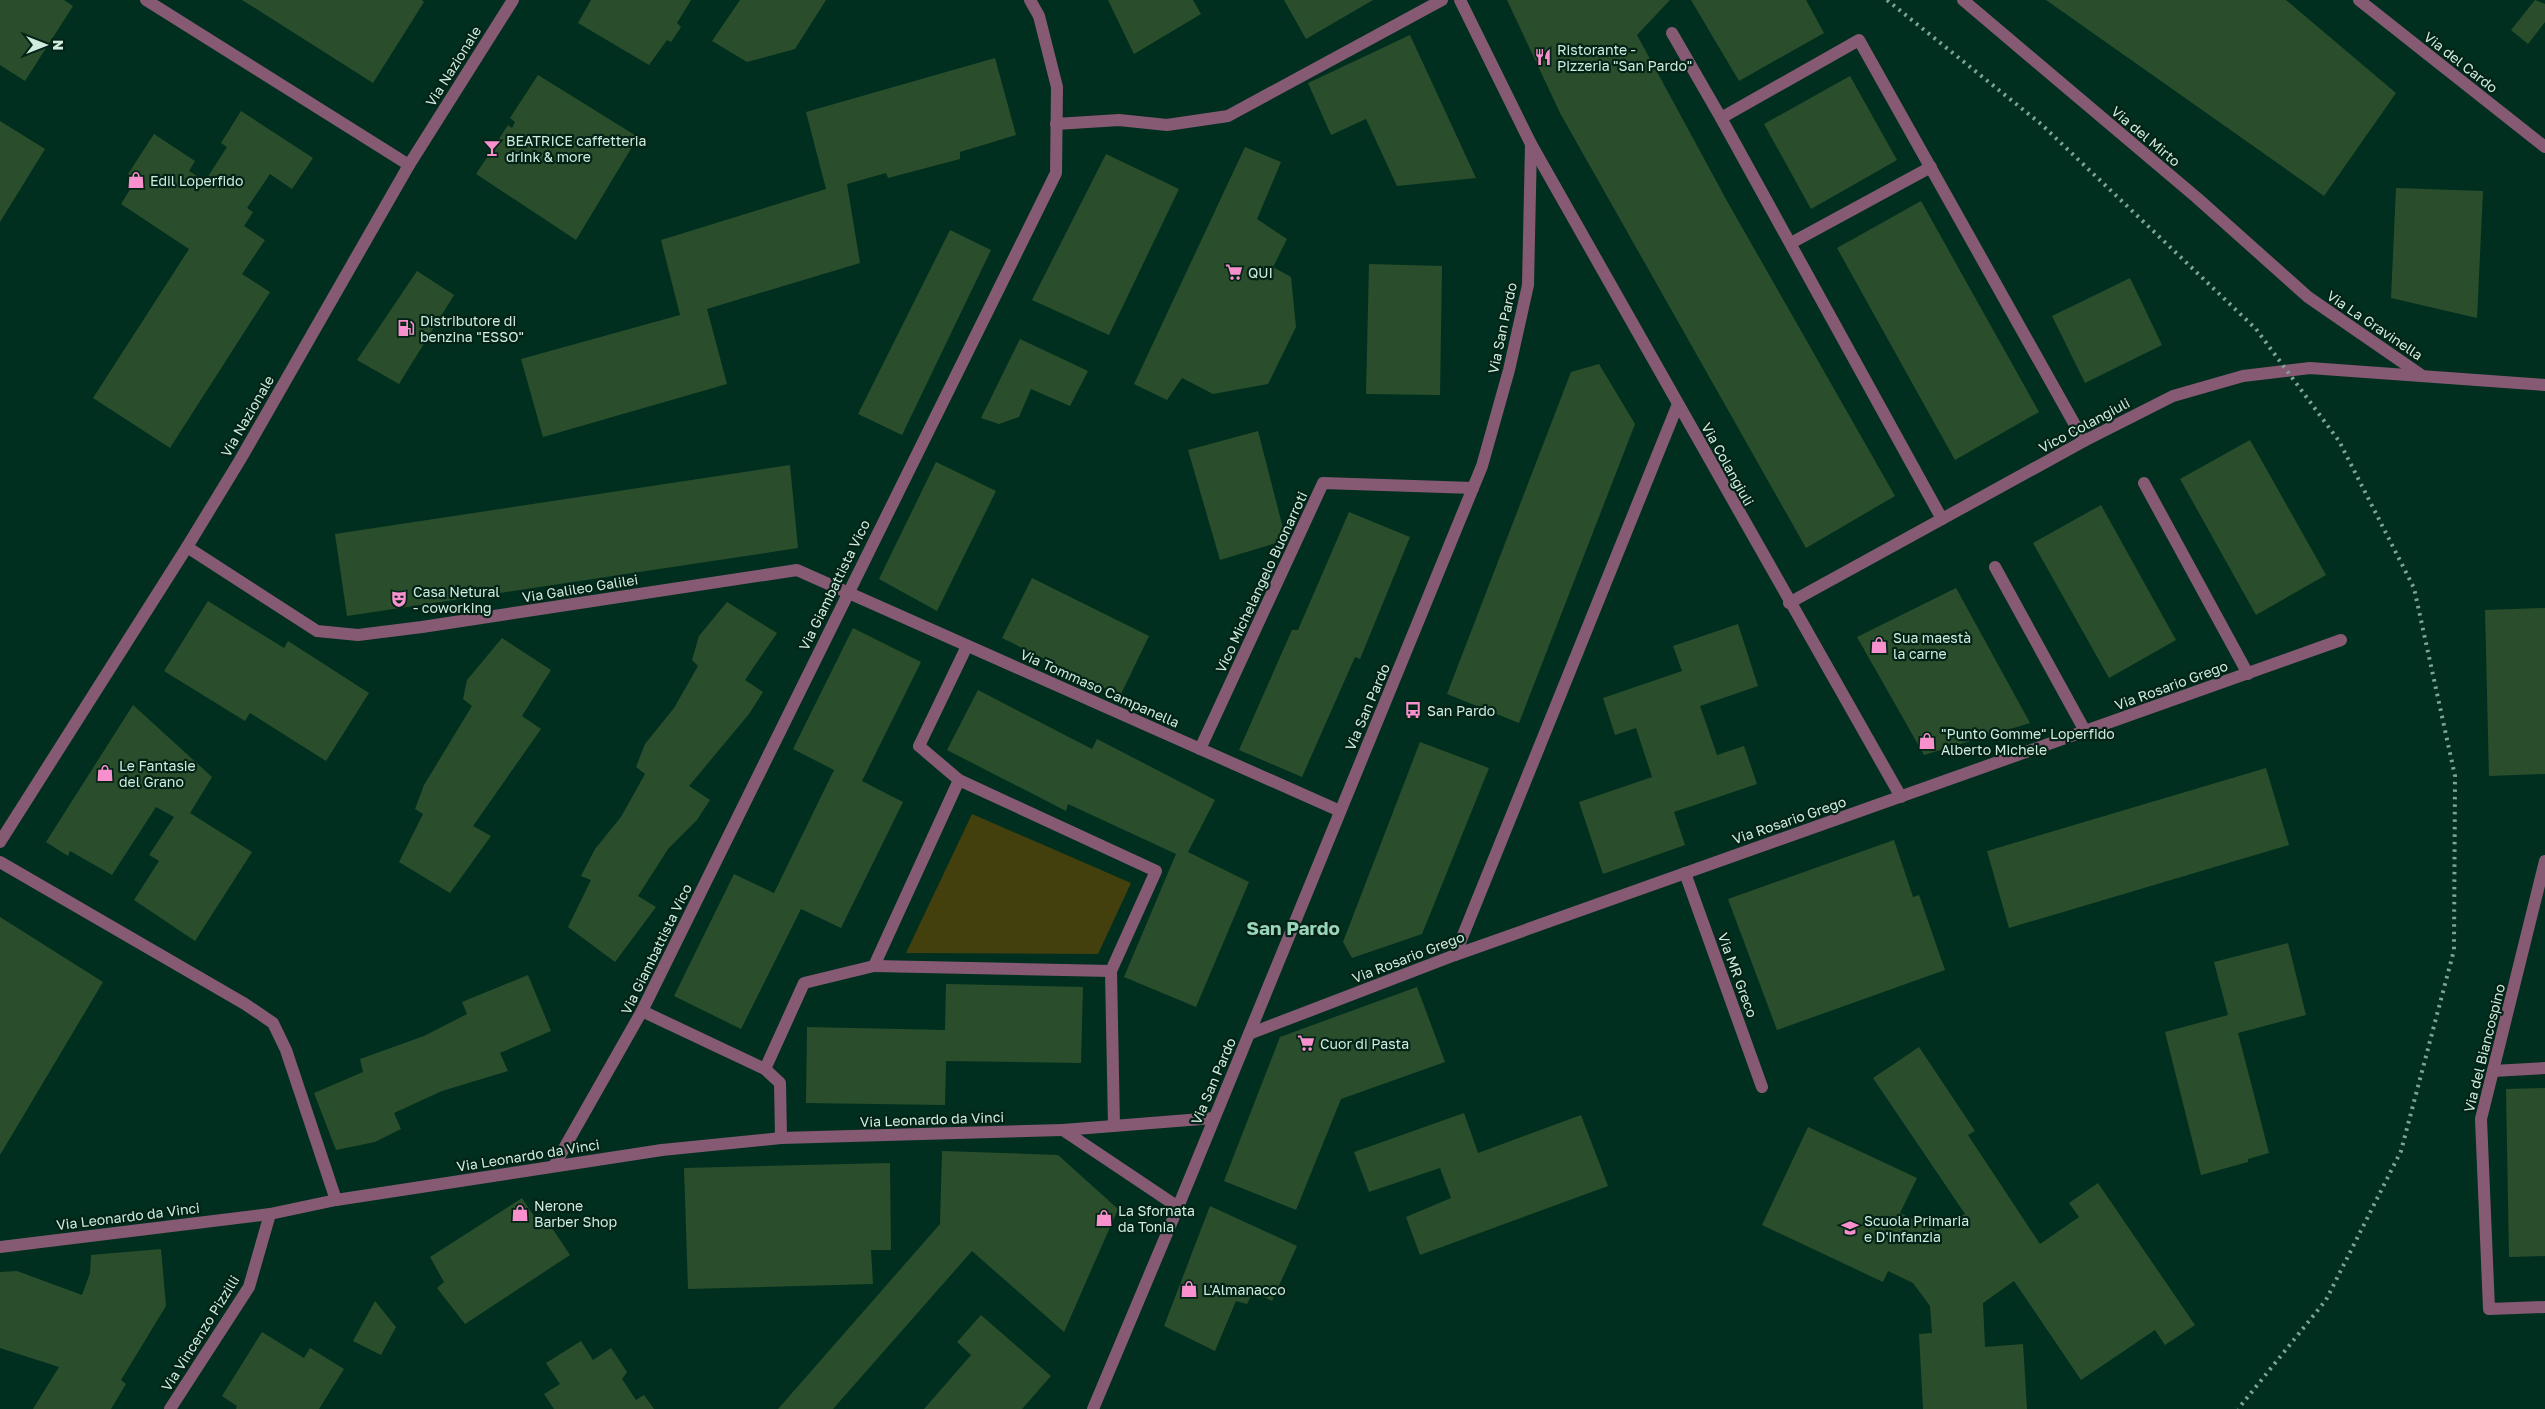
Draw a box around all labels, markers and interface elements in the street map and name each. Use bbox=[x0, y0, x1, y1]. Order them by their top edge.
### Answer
north arrow bbox=[20, 20, 70, 70]
street label: Via Nazionale bbox=[422, 23, 484, 109]
street label: Via del Cardo bbox=[2421, 28, 2501, 96]
text: N bbox=[50, 40, 67, 50]
place label: Ristorante - Pizzeria "San Pardo" bbox=[1557, 41, 1692, 74]
restaurant icon: Ristorante - Pizzeria "San Pardo" bbox=[1533, 47, 1553, 67]
street label: Via del Mirto bbox=[2108, 102, 2184, 170]
place label: BEATRICE caffetteria drink & more bbox=[506, 132, 647, 165]
bar icon: BEATRICE caffetteria drink & more bbox=[482, 138, 502, 158]
shop icon: Edil Loperfido bbox=[126, 170, 146, 190]
place label: Edil Loperfido bbox=[150, 172, 243, 189]
supermarket icon: QUI bbox=[1224, 262, 1244, 282]
place label: QUI bbox=[1248, 264, 1273, 281]
street label: Via San Pardo bbox=[1484, 281, 1520, 375]
street label: Via La Gravinella bbox=[2324, 287, 2426, 363]
place label: Distributore di benzina "ESSO" bbox=[420, 312, 524, 345]
fuel station icon: Distributore di benzina "ESSO" bbox=[396, 318, 416, 338]
street label: Via Nazionale bbox=[217, 372, 277, 460]
street label: Vico Colangiuli bbox=[2036, 394, 2132, 456]
street label: Via Colangiuli bbox=[1698, 419, 1758, 509]
street label: Vico Michelangelo Buonarroti bbox=[1211, 489, 1311, 675]
street label: Via Giambattista Vico bbox=[795, 517, 873, 653]
street label: Via Galileo Galilei bbox=[521, 570, 639, 606]
place label: Casa Netural - coworking bbox=[413, 583, 500, 616]
theatre icon: Casa Netural - coworking bbox=[389, 589, 409, 609]
place label: Sua maestà la carne bbox=[1893, 629, 1971, 662]
shop icon: Sua maestà la carne bbox=[1869, 635, 1889, 655]
street label: Via Tommaso Campanella bbox=[1018, 645, 1182, 731]
street label: Via Rosario Grego bbox=[2112, 657, 2230, 713]
street label: Via San Pardo bbox=[1341, 661, 1393, 753]
bus stop icon: San Pardo bbox=[1403, 700, 1423, 720]
place label: San Pardo bbox=[1427, 702, 1495, 719]
place label: "Punto Gomme" Loperfido Alberto Michele bbox=[1941, 725, 2115, 758]
shop icon: "Punto Gomme" Loperfido Alberto Michele bbox=[1917, 731, 1937, 751]
place label: Le Fantasie del Grano bbox=[119, 757, 196, 790]
shop icon: Le Fantasie del Grano bbox=[95, 763, 115, 783]
street label: Via Rosario Grego bbox=[1730, 793, 1848, 847]
street label: Via Giambattista Vico bbox=[617, 881, 695, 1017]
district label: San Pardo bbox=[1246, 916, 1340, 939]
street label: Via Rosario Grego bbox=[1349, 928, 1467, 986]
street label: Via MR Greco bbox=[1715, 930, 1761, 1020]
street label: Via del Biancospino bbox=[2460, 982, 2508, 1114]
supermarket icon: Cuor di Pasta bbox=[1296, 1033, 1316, 1053]
street label: Via San Pardo bbox=[1187, 1035, 1239, 1127]
place label: Cuor di Pasta bbox=[1320, 1035, 1409, 1052]
street label: Via Leonardo da Vinci bbox=[860, 1108, 1004, 1130]
street label: Via Leonardo da Vinci bbox=[455, 1135, 601, 1175]
place label: Nerone Barber Shop bbox=[534, 1197, 617, 1230]
street label: Via Leonardo da Vinci bbox=[55, 1199, 201, 1233]
place label: La Sfornata da Tonia bbox=[1118, 1202, 1195, 1235]
shop icon: Nerone Barber Shop bbox=[510, 1203, 530, 1223]
shop icon: La Sfornata da Tonia bbox=[1094, 1208, 1114, 1228]
place label: Scuola Primaria e D'infanzia bbox=[1864, 1212, 1969, 1245]
school or university icon: Scuola Primaria e D'infanzia bbox=[1840, 1218, 1860, 1238]
street label: Via Vincenzo Pizzilli bbox=[157, 1272, 243, 1394]
shop icon: L'Almanacco bbox=[1179, 1279, 1199, 1299]
place label: L'Almanacco bbox=[1203, 1281, 1286, 1298]

